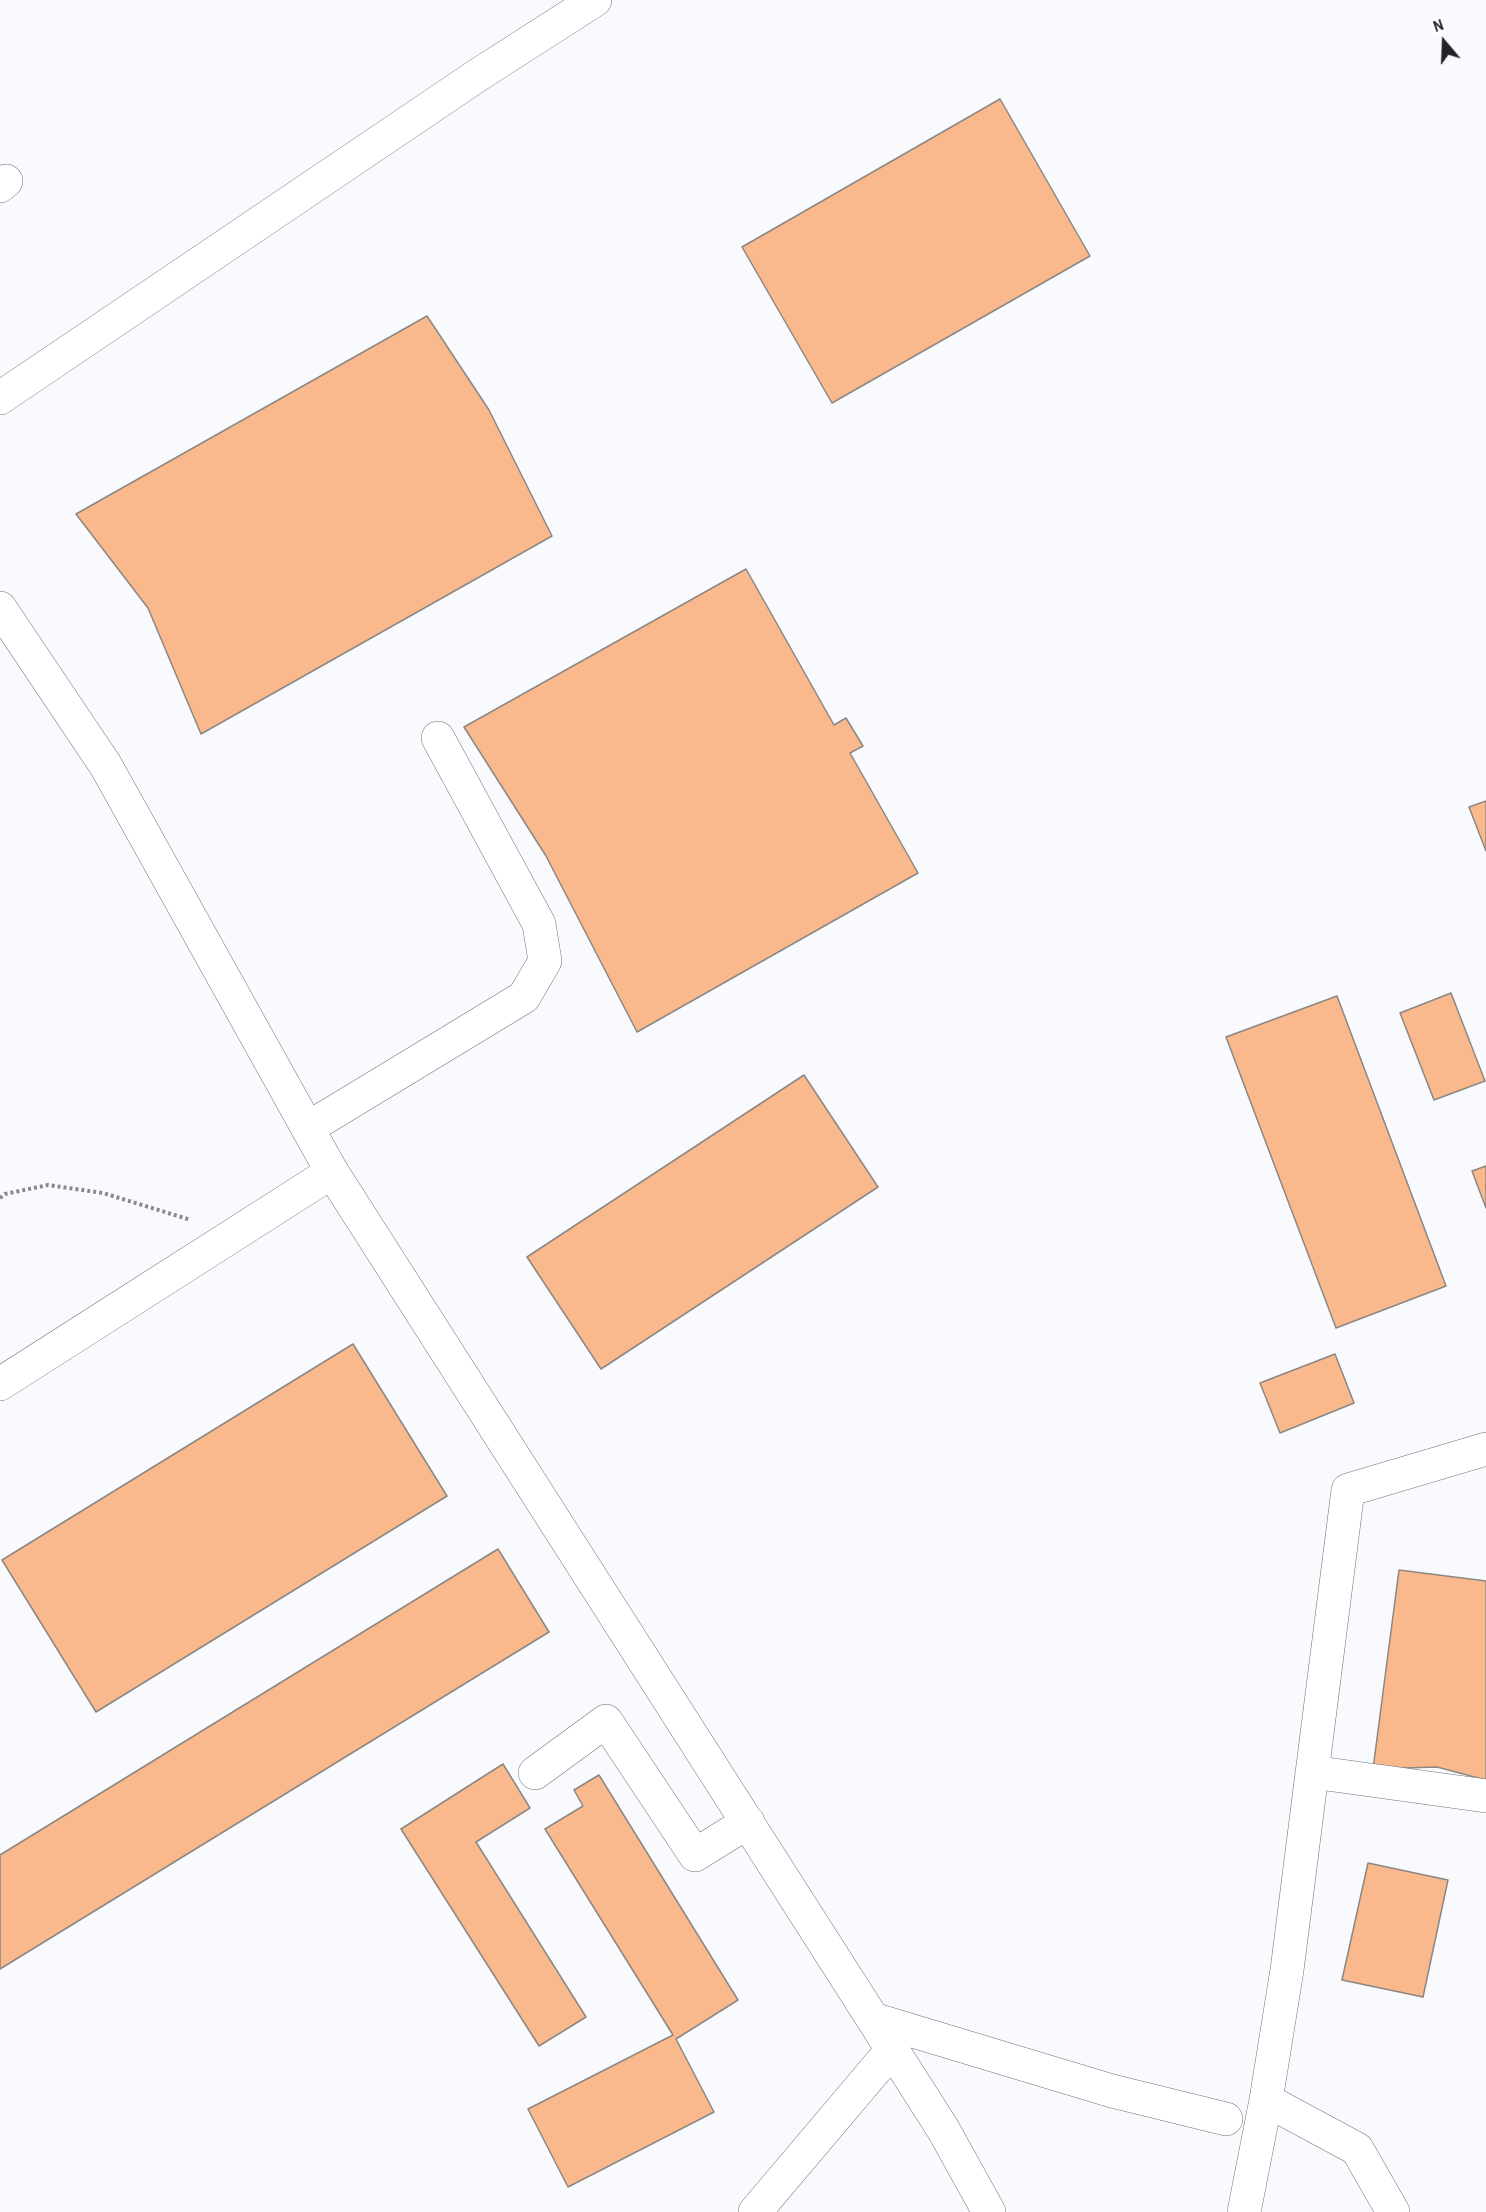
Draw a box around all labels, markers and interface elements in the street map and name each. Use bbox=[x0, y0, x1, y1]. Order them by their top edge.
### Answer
north arrow bbox=[1414, 12, 1474, 72]
text: N bbox=[1430, 13, 1446, 37]

